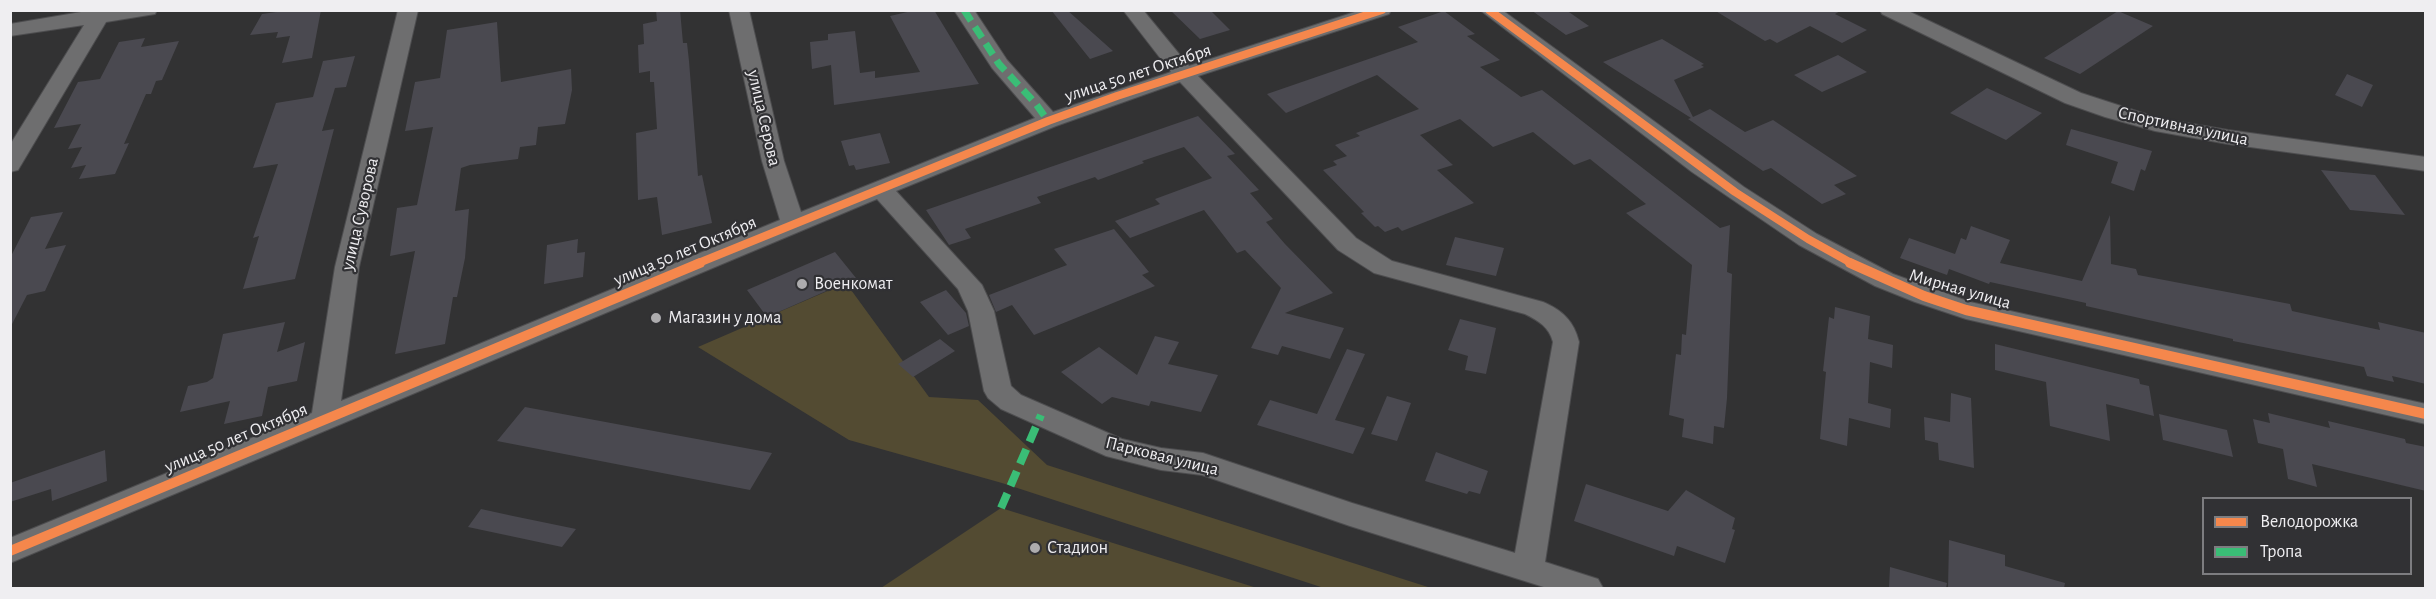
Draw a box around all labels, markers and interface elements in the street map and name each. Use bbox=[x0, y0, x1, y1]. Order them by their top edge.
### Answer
street label: улица 50 лет Октября bbox=[1062, 39, 1214, 107]
street label: улица Серова bbox=[742, 68, 786, 168]
street label: Спортивная улица bbox=[2116, 102, 2250, 150]
street label: улица Суворова bbox=[337, 156, 383, 272]
street label: улица 50 лет Октября bbox=[610, 211, 760, 291]
street label: Мирная улица bbox=[1907, 264, 2013, 314]
place label: Военкомат bbox=[814, 273, 892, 295]
marker: Военкомат bbox=[795, 277, 809, 291]
place label: Магазин у дома bbox=[668, 307, 782, 329]
marker: Магазин у дома bbox=[649, 311, 663, 325]
street label: улица 50 лет Октября bbox=[161, 398, 311, 478]
street label: Парковая улица bbox=[1103, 432, 1221, 480]
legend bbox=[2202, 497, 2412, 575]
text: Велодорожка bbox=[2260, 513, 2358, 531]
place label: Стадион bbox=[1047, 537, 1108, 559]
marker: Стадион bbox=[1028, 541, 1042, 555]
text: Тропа bbox=[2260, 543, 2303, 561]

